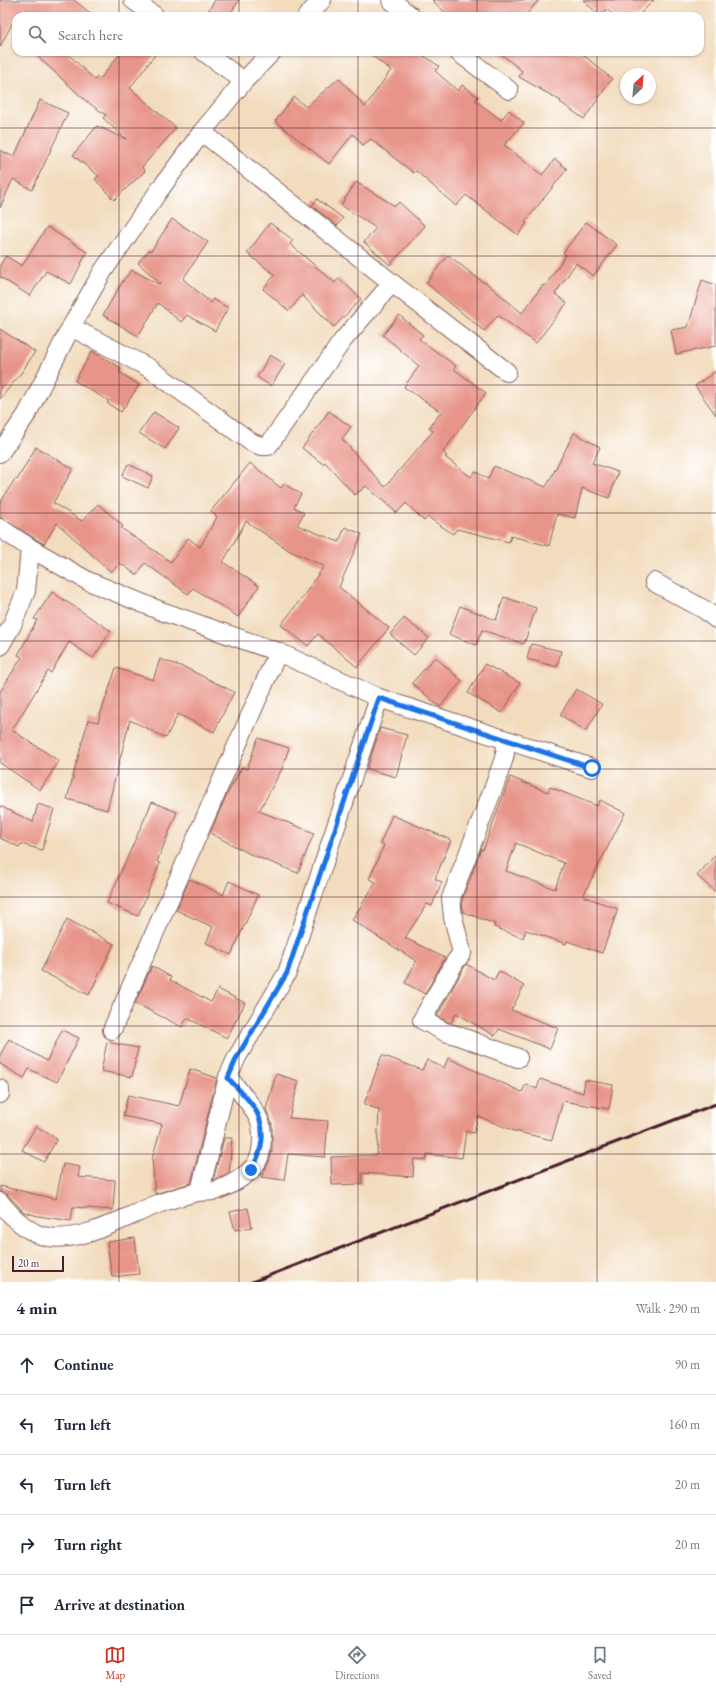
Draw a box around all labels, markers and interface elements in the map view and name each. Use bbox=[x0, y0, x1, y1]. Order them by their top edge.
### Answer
search box bbox=[12, 12, 704, 56]
icon: search bbox=[26, 23, 48, 45]
text: Search here bbox=[58, 25, 123, 44]
north arrow bbox=[620, 68, 656, 104]
route start bbox=[583, 759, 601, 777]
route end bbox=[242, 1161, 260, 1179]
scale bar bbox=[12, 1254, 64, 1273]
text: 20 m bbox=[18, 1256, 39, 1270]
text: 4 min bbox=[16, 1297, 57, 1319]
text: Walk · 290 m bbox=[636, 1300, 700, 1317]
icon: ahead bbox=[16, 1354, 38, 1376]
text: Continue bbox=[54, 1355, 114, 1374]
text: 90 m bbox=[675, 1356, 700, 1373]
icon: left bbox=[16, 1414, 38, 1436]
text: Turn left bbox=[54, 1415, 111, 1434]
text: 160 m bbox=[669, 1416, 700, 1433]
icon: left bbox=[16, 1474, 38, 1496]
text: Turn left bbox=[54, 1475, 111, 1494]
text: 20 m bbox=[675, 1476, 700, 1493]
icon: right bbox=[16, 1534, 38, 1556]
text: Turn right bbox=[54, 1535, 122, 1554]
text: 20 m bbox=[675, 1536, 700, 1553]
icon: arrive bbox=[16, 1594, 38, 1616]
text: Arrive at destination bbox=[54, 1595, 185, 1614]
tab: Map bbox=[104, 1644, 126, 1682]
tab: Directions bbox=[335, 1644, 379, 1682]
tab: Saved bbox=[588, 1644, 612, 1682]

